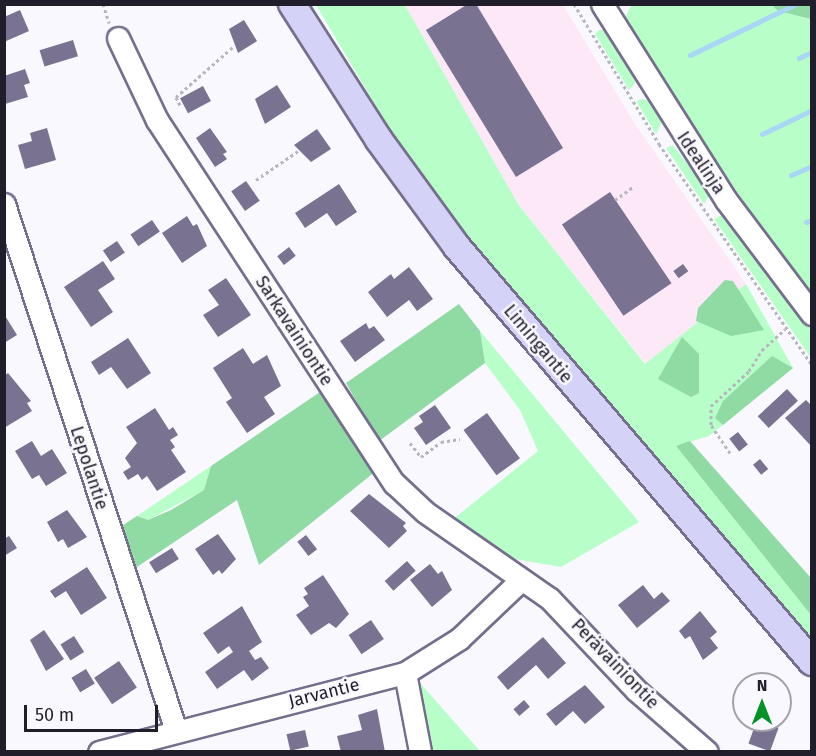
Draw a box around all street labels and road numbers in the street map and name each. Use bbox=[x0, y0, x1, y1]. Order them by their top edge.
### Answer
street label: Idealinja bbox=[672, 128, 730, 198]
street label: Sarkavainiontie bbox=[250, 272, 338, 390]
street label: Limingantie bbox=[499, 300, 577, 388]
street label: Lepolantie bbox=[65, 424, 113, 512]
street label: Perävainiontie bbox=[567, 614, 663, 714]
street label: Jarvantie bbox=[286, 674, 362, 712]

